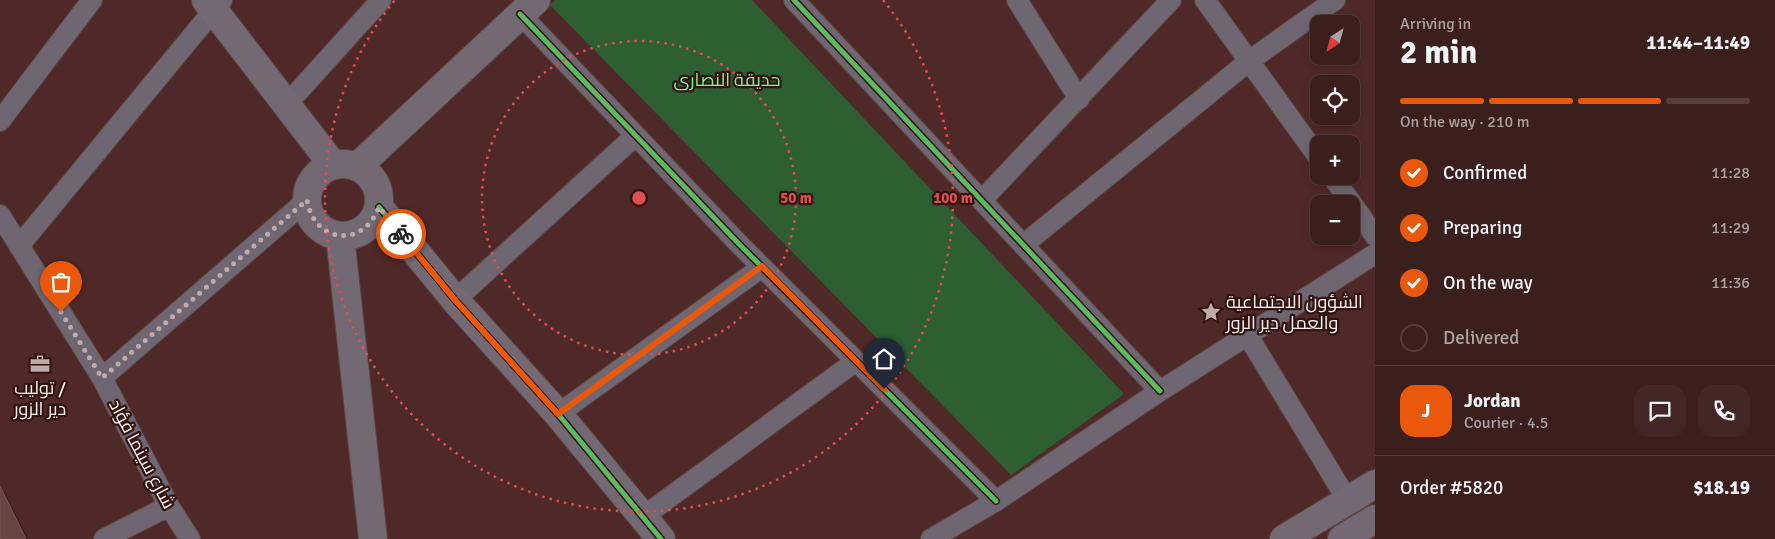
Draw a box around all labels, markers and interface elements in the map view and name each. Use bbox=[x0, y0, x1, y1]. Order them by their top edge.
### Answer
text: Arriving in bbox=[1400, 14, 1471, 34]
north arrow bbox=[1310, 15, 1360, 65]
map controls bbox=[1310, 15, 1360, 245]
text: 11:44–11:49 bbox=[1646, 31, 1750, 55]
text: 2 min bbox=[1400, 33, 1477, 72]
park label: حديقة النصارى bbox=[674, 69, 780, 91]
button: locate bbox=[1310, 75, 1360, 125]
text: On the way · 210 m bbox=[1400, 112, 1530, 132]
button: + bbox=[1310, 135, 1360, 185]
icon: check bbox=[1400, 159, 1428, 187]
text: Confirmed bbox=[1443, 161, 1527, 185]
text: 11:28 bbox=[1711, 163, 1750, 183]
centre of rings bbox=[630, 189, 648, 207]
text: 50 m bbox=[780, 189, 812, 207]
text: 100 m bbox=[933, 189, 973, 207]
button: − bbox=[1310, 195, 1360, 245]
courier bbox=[376, 209, 426, 259]
icon: check bbox=[1400, 214, 1428, 242]
text: Preparing bbox=[1443, 216, 1522, 240]
text: 11:29 bbox=[1711, 218, 1750, 238]
icon: bike bbox=[387, 220, 415, 248]
pin bbox=[40, 261, 82, 312]
icon: bag bbox=[47, 268, 75, 296]
icon: check bbox=[1400, 269, 1428, 297]
text: On the way bbox=[1443, 271, 1533, 295]
text: 11:36 bbox=[1711, 273, 1750, 293]
place label: الشؤون الاجتماعية والعمل دير الزور bbox=[1225, 291, 1363, 334]
place icon: الشؤون الاجتماعية والعمل دير الزور bbox=[1200, 301, 1222, 323]
text: Delivered bbox=[1443, 326, 1519, 350]
pin bbox=[863, 338, 905, 389]
icon: home bbox=[870, 345, 898, 373]
office icon: توليب / دير الزور bbox=[29, 353, 51, 375]
place label: توليب / دير الزور bbox=[13, 377, 66, 420]
button: chat bbox=[1634, 385, 1686, 437]
button: phone bbox=[1698, 385, 1750, 437]
text: Jordan bbox=[1464, 389, 1521, 413]
street label: شارع سينما فؤاد bbox=[103, 396, 180, 513]
text: J bbox=[1422, 399, 1430, 423]
text: Courier · 4.5 bbox=[1464, 413, 1548, 433]
text: Order #5820 bbox=[1400, 476, 1503, 500]
text: $18.19 bbox=[1693, 476, 1750, 500]

